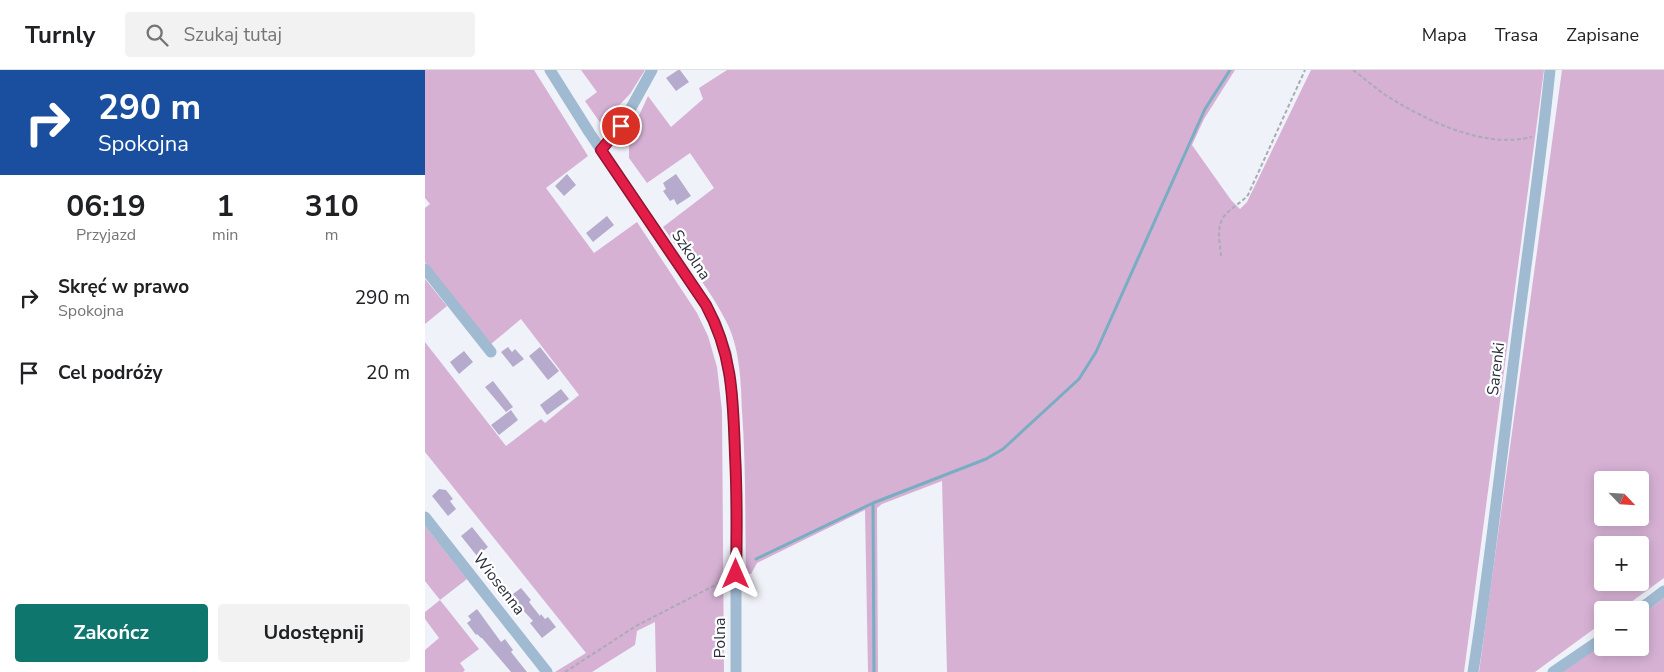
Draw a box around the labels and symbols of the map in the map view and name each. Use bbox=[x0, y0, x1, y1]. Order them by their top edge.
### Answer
pin bbox=[600, 105, 642, 147]
street label: Szkolna bbox=[666, 226, 716, 284]
street label: Sarenki bbox=[1482, 341, 1510, 397]
north arrow bbox=[1594, 471, 1649, 526]
position arrow bbox=[709, 547, 761, 599]
street label: Wiosenna bbox=[468, 548, 530, 620]
street label: Polna bbox=[709, 618, 731, 658]

